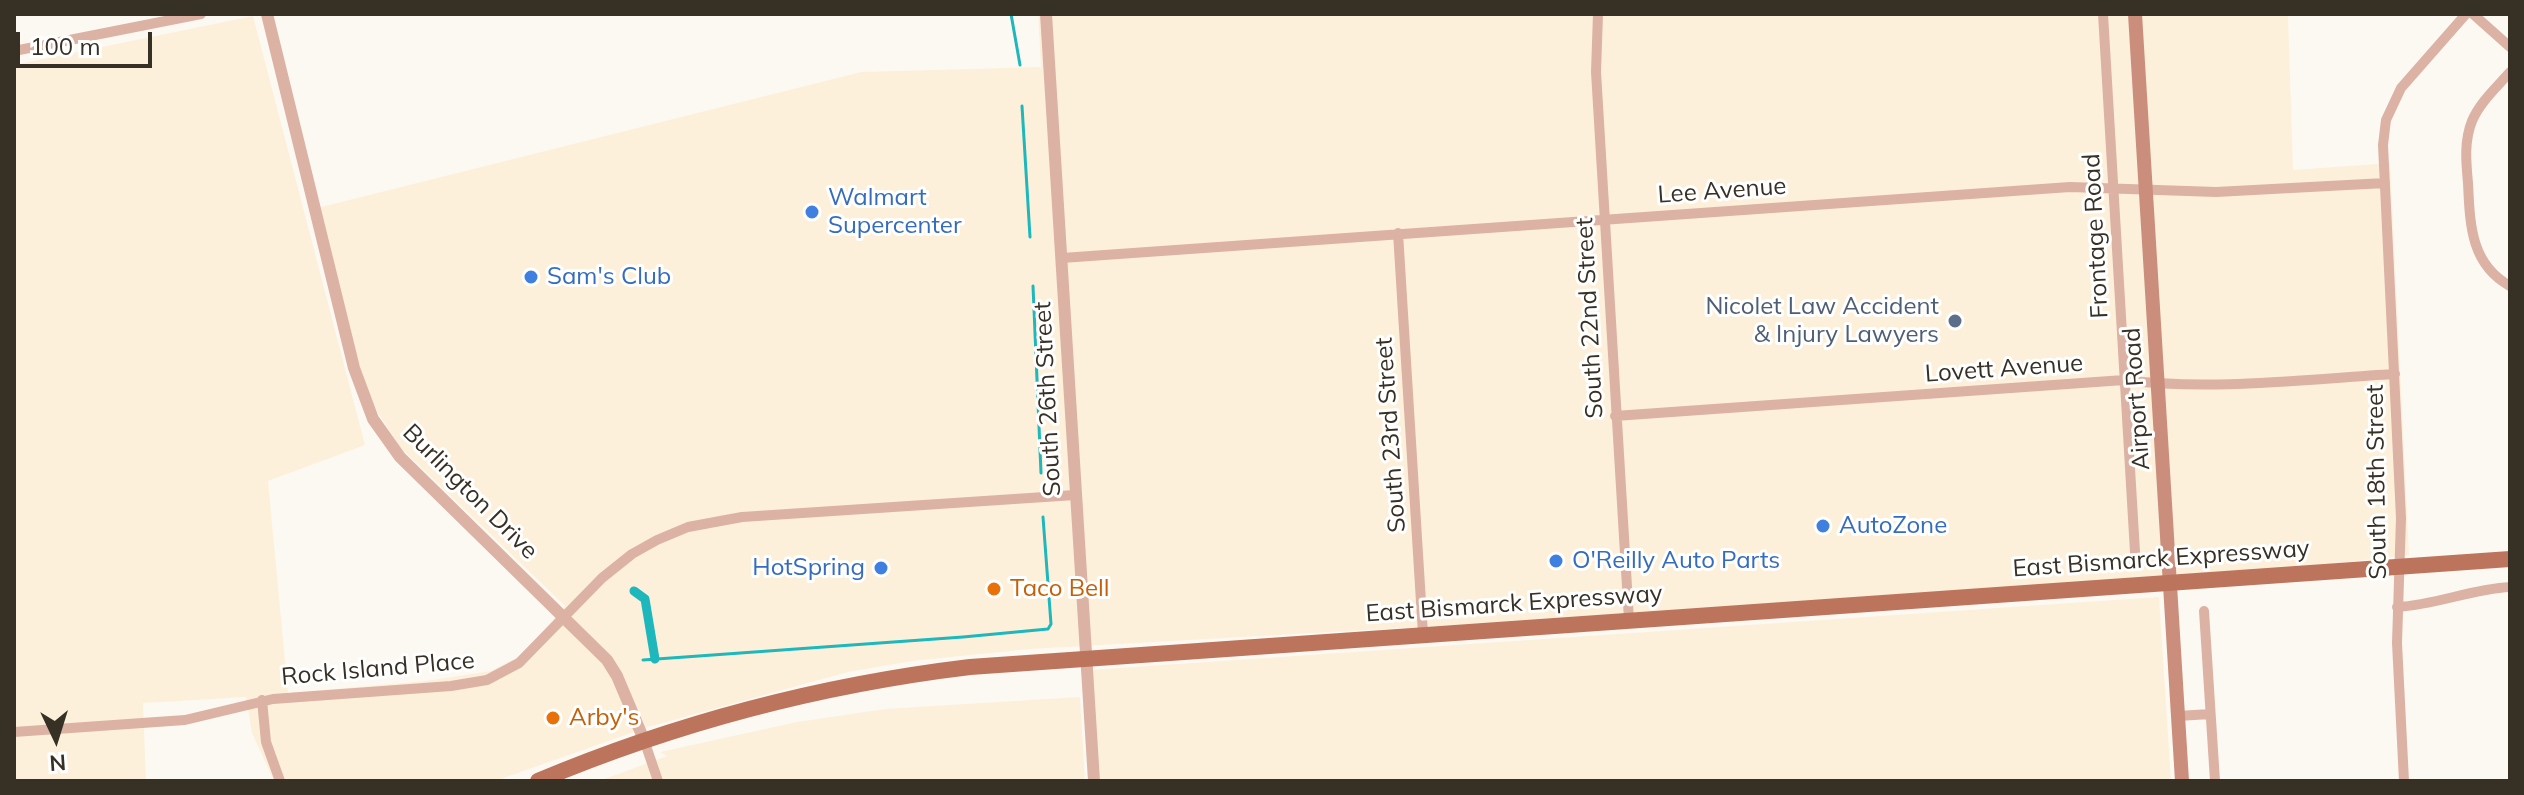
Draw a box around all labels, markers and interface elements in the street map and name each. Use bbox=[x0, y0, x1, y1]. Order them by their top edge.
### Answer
scale bar bbox=[20, 16, 156, 66]
text: 100 m bbox=[30, 31, 101, 61]
street label: Frontage Road bbox=[2077, 153, 2115, 319]
street label: Lee Avenue bbox=[1657, 172, 1787, 210]
place label: Walmart Supercenter bbox=[828, 184, 962, 240]
marker: Walmart Supercenter bbox=[803, 203, 821, 221]
street label: South 22nd Street bbox=[1570, 217, 1610, 419]
place label: Sam's Club bbox=[547, 263, 671, 291]
marker: Sam's Club bbox=[522, 268, 540, 286]
place label: Nicolet Law Accident & Injury Lawyers bbox=[1705, 293, 1939, 349]
street label: South 26th Street bbox=[1029, 301, 1067, 497]
marker: Nicolet Law Accident & Injury Lawyers bbox=[1946, 312, 1964, 330]
street label: Airport Road bbox=[2118, 327, 2156, 471]
street label: South 23rd Street bbox=[1370, 336, 1412, 534]
street label: Lovett Avenue bbox=[1924, 349, 2084, 389]
street label: South 18th Street bbox=[2361, 384, 2393, 580]
street label: Burlington Drive bbox=[396, 418, 544, 566]
place label: AutoZone bbox=[1839, 512, 1947, 540]
marker: AutoZone bbox=[1814, 517, 1832, 535]
street label: East Bismarck Expressway bbox=[2012, 534, 2310, 584]
place label: O'Reilly Auto Parts bbox=[1572, 547, 1780, 575]
marker: O'Reilly Auto Parts bbox=[1547, 552, 1565, 570]
place label: HotSpring bbox=[752, 554, 865, 582]
marker: HotSpring bbox=[872, 559, 890, 577]
place label: Taco Bell bbox=[1010, 575, 1109, 603]
street label: East Bismarck Expressway bbox=[1365, 579, 1663, 629]
marker: Taco Bell bbox=[985, 580, 1003, 598]
street label: Rock Island Place bbox=[280, 646, 476, 692]
north arrow bbox=[16, 699, 96, 779]
place label: Arby's bbox=[569, 704, 640, 732]
marker: Arby's bbox=[544, 709, 562, 727]
text: N bbox=[48, 748, 67, 777]

